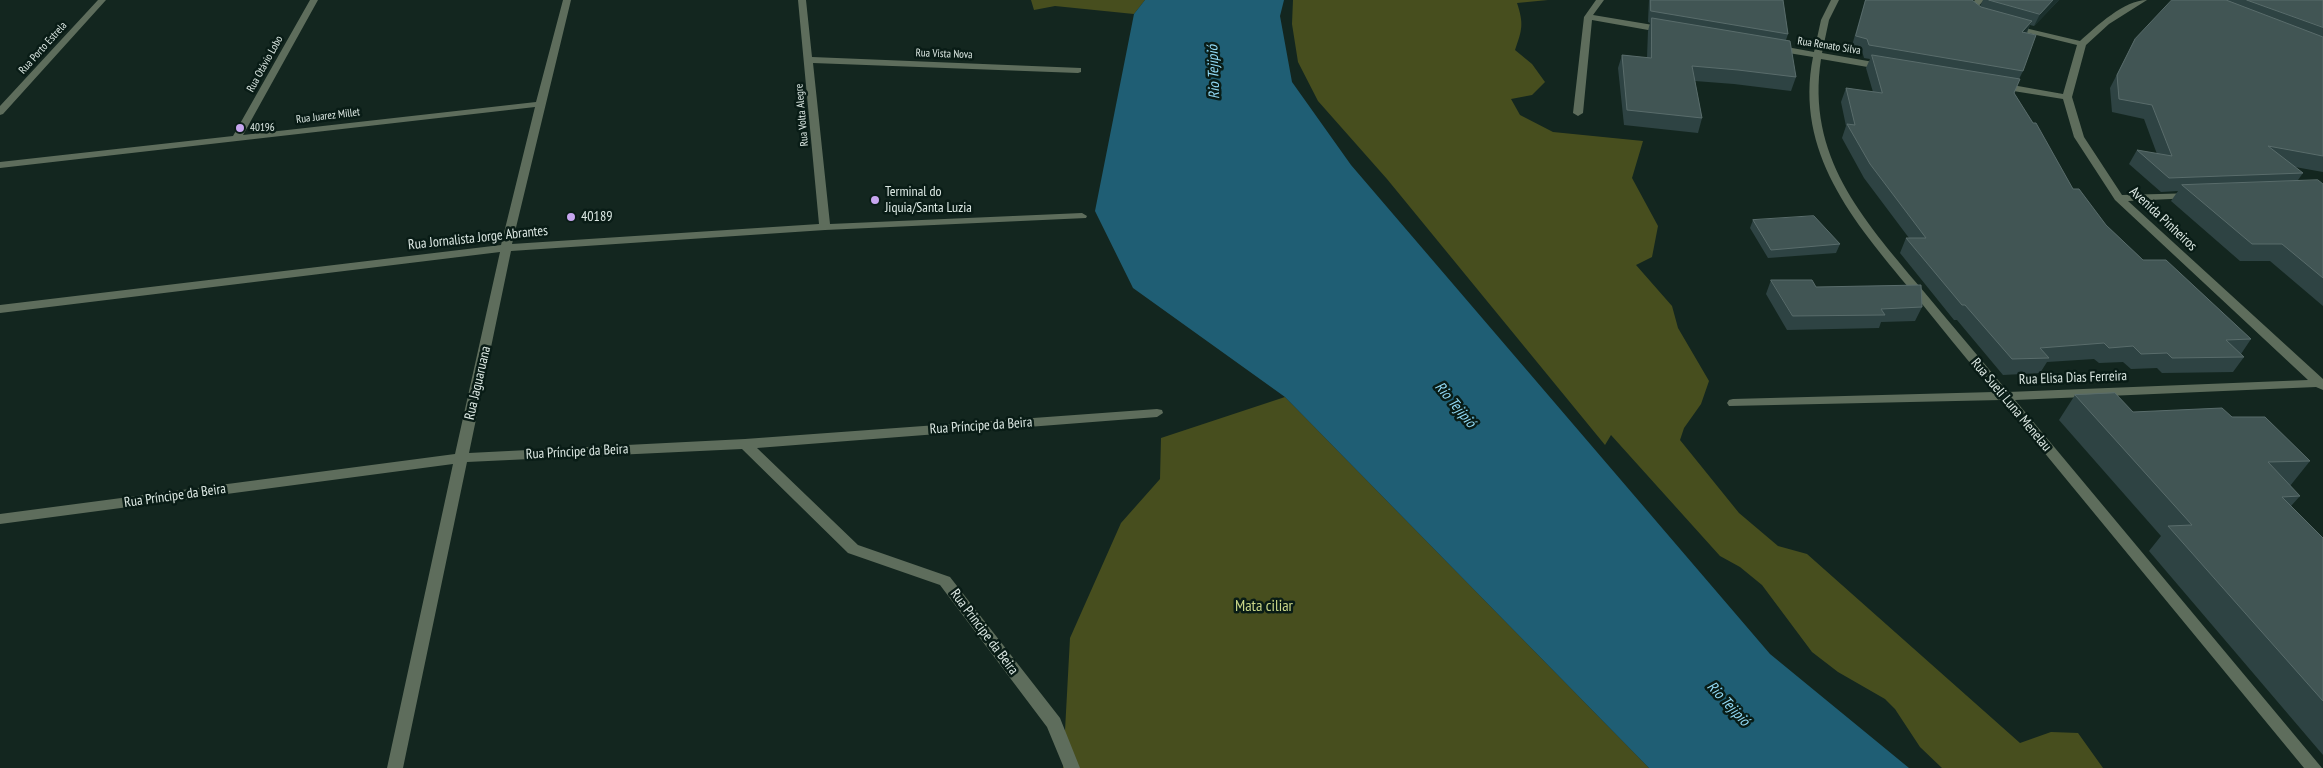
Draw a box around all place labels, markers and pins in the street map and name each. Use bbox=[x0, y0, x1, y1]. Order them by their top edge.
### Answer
place label: 40196 bbox=[250, 121, 275, 135]
marker: 40196 bbox=[234, 122, 246, 134]
place label: Terminal do Jiquia/Santa Luzia bbox=[885, 184, 972, 216]
marker: Terminal do Jiquia/Santa Luzia bbox=[869, 194, 881, 206]
place label: 40189 bbox=[581, 209, 612, 225]
marker: 40189 bbox=[565, 211, 577, 223]

